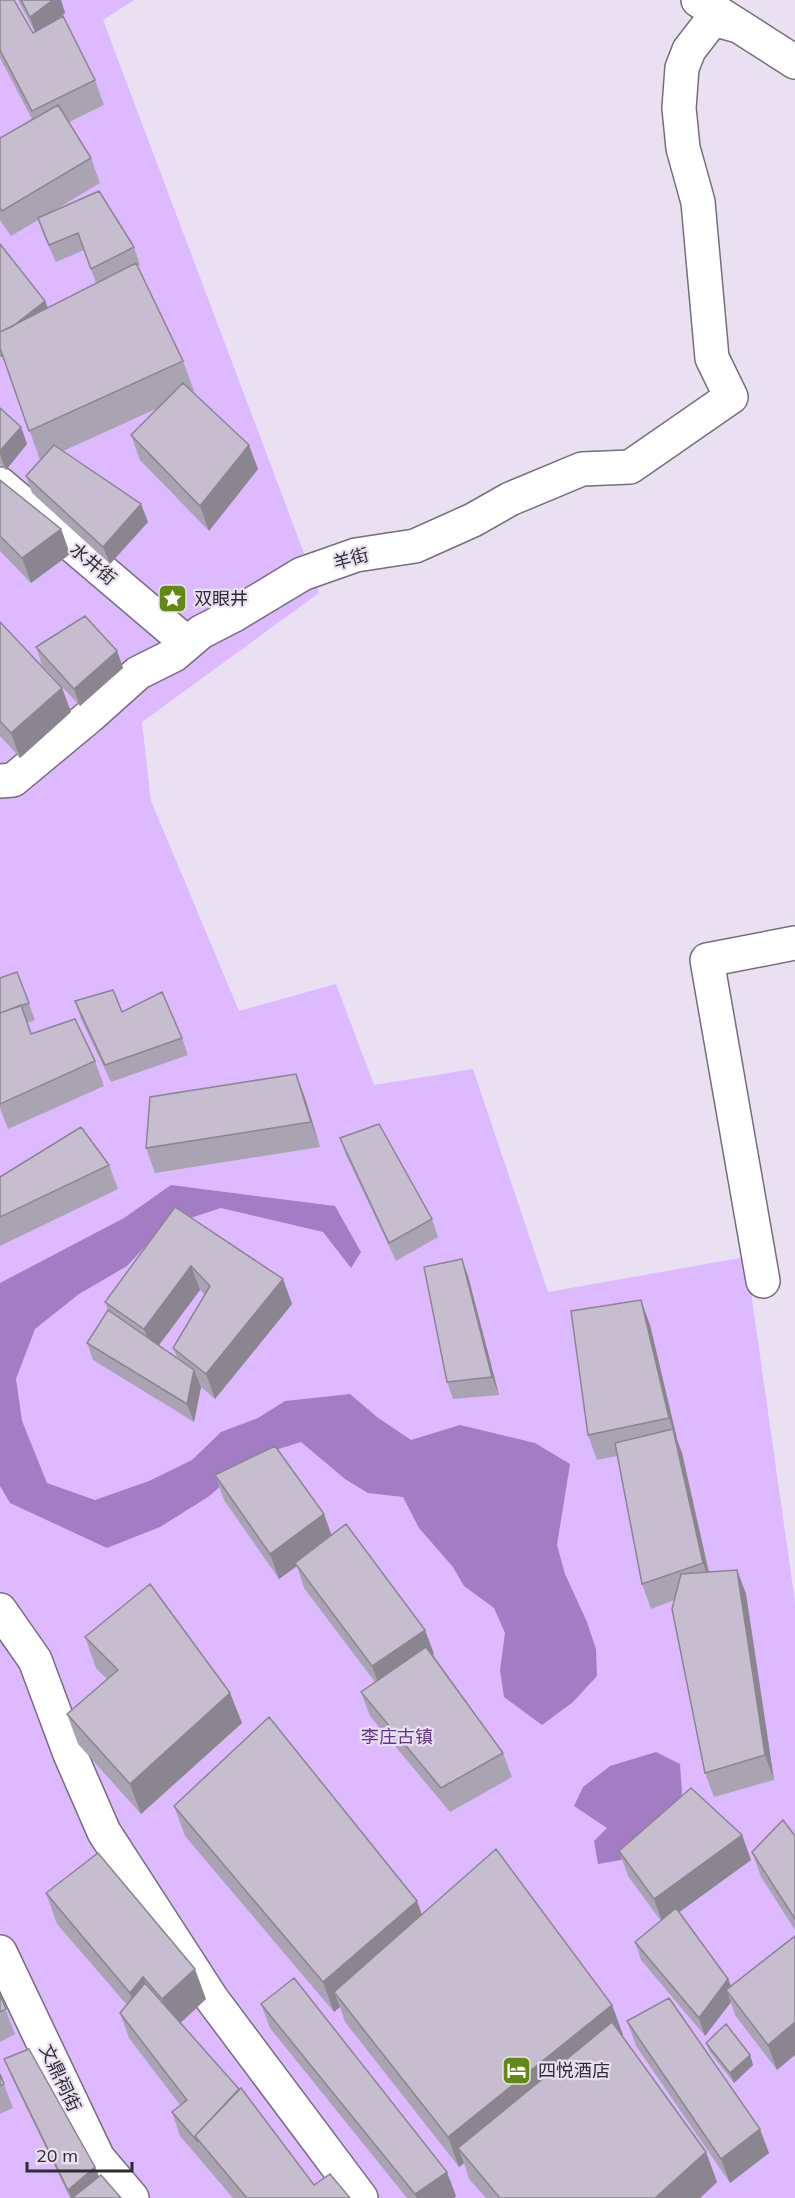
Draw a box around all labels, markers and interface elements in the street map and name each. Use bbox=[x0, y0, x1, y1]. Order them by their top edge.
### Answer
street label: 水井街 bbox=[65, 537, 121, 590]
street label: 羊街 bbox=[331, 543, 371, 574]
place icon: 双眼井 bbox=[157, 583, 189, 615]
place label: 双眼井 bbox=[194, 587, 248, 610]
park label: 李庄古镇 bbox=[361, 1725, 433, 1748]
street label: 文鼎祠街 bbox=[35, 2040, 86, 2115]
hotel icon: 四悦酒店 bbox=[501, 2055, 533, 2087]
place label: 四悦酒店 bbox=[538, 2059, 610, 2082]
scale bar bbox=[27, 2135, 132, 2173]
text: 20 m bbox=[36, 2144, 78, 2167]

